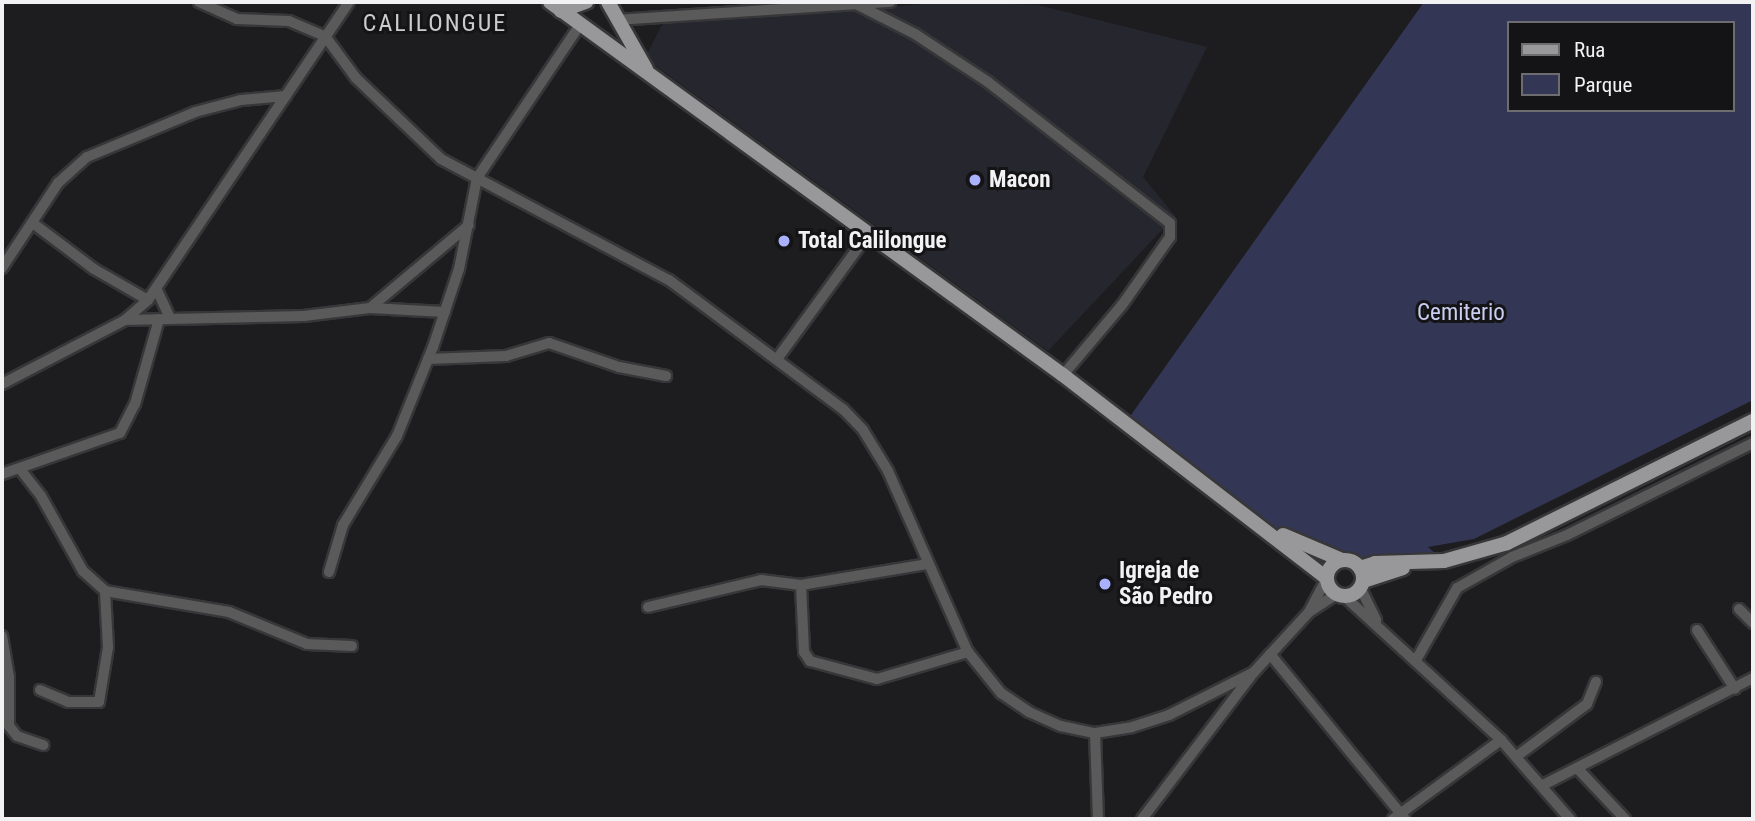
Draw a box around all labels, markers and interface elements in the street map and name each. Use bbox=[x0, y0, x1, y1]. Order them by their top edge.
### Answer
district label: CALILONGUE bbox=[364, 10, 506, 38]
legend bbox=[1506, 21, 1734, 112]
text: Rua bbox=[1574, 38, 1605, 62]
text: Parque bbox=[1574, 73, 1632, 97]
place label: Macon bbox=[989, 166, 1051, 194]
marker: Macon bbox=[967, 172, 983, 188]
place label: Total Calilongue bbox=[798, 227, 947, 255]
marker: Total Calilongue bbox=[776, 233, 792, 249]
park label: Cemiterio bbox=[1417, 299, 1505, 327]
place label: Igreja de São Pedro bbox=[1119, 557, 1213, 611]
marker: Igreja de São Pedro bbox=[1097, 576, 1113, 592]

